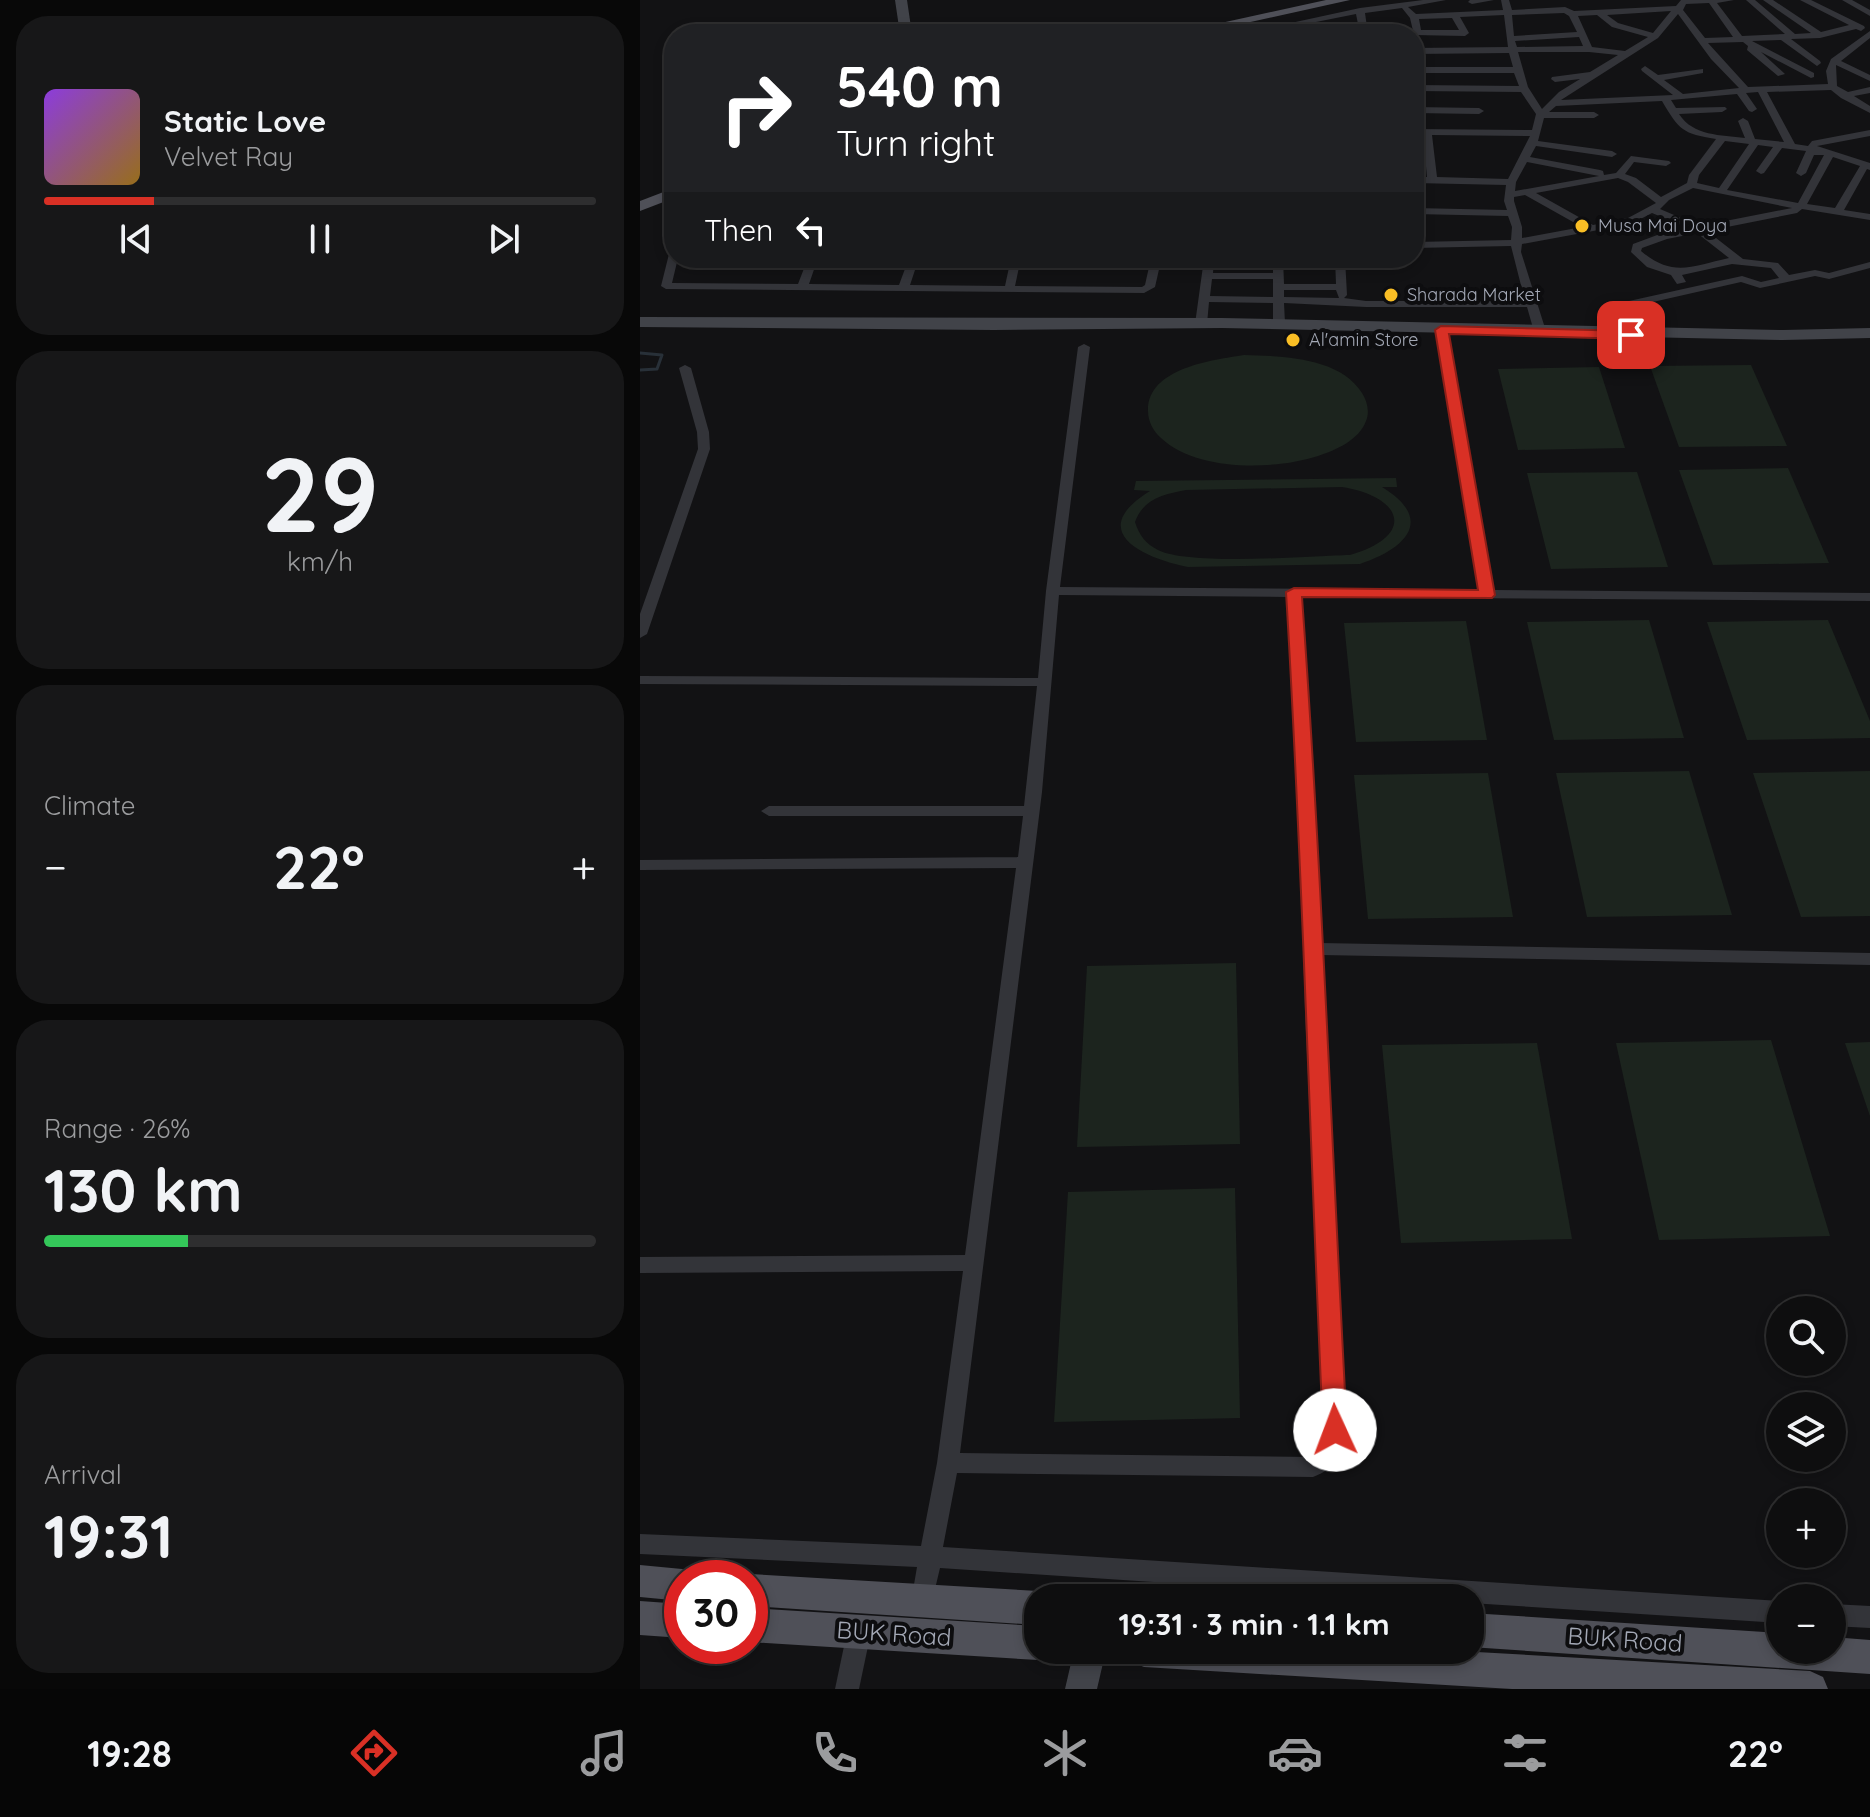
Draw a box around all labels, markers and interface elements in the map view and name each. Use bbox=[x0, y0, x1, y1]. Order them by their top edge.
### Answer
text: 540 m bbox=[836, 51, 1003, 121]
icon: right bbox=[704, 56, 808, 160]
text: Static Love bbox=[164, 102, 326, 140]
text: Turn right bbox=[836, 120, 995, 165]
text: Velvet Ray bbox=[164, 140, 293, 173]
icon: left bbox=[789, 208, 833, 252]
text: Then bbox=[704, 211, 773, 249]
place label: Musa Mai Doya bbox=[1598, 214, 1727, 237]
icon: previous bbox=[114, 217, 158, 261]
icon: pause bbox=[298, 217, 342, 261]
icon: next bbox=[482, 217, 526, 261]
marker: Musa Mai Doya bbox=[1573, 217, 1591, 235]
place label: Sharada Market bbox=[1407, 283, 1541, 306]
marker: Sharada Market bbox=[1382, 286, 1400, 304]
pin bbox=[1597, 301, 1665, 369]
icon: arrive bbox=[1609, 313, 1653, 357]
place label: Al'amin Store bbox=[1309, 328, 1418, 351]
marker: Al'amin Store bbox=[1284, 331, 1302, 349]
text: 29 bbox=[261, 428, 379, 558]
text: km/h bbox=[287, 545, 353, 578]
text: Climate bbox=[44, 789, 135, 822]
text: 22° bbox=[273, 829, 365, 904]
text: − bbox=[44, 839, 67, 894]
text: + bbox=[571, 839, 596, 894]
text: Range · 26% bbox=[44, 1112, 191, 1145]
text: 130 km bbox=[44, 1152, 243, 1227]
map controls bbox=[1766, 1296, 1846, 1664]
button: search bbox=[1766, 1296, 1846, 1376]
position arrow bbox=[1293, 1388, 1377, 1472]
button: layers bbox=[1766, 1392, 1846, 1472]
text: Arrival bbox=[44, 1458, 122, 1491]
button: + bbox=[1766, 1488, 1846, 1568]
text: 19:31 bbox=[44, 1498, 173, 1573]
speed limit sign: 30 bbox=[664, 1560, 768, 1664]
button: − bbox=[1766, 1584, 1846, 1664]
text: 19:31 · 3 min · 1.1 km bbox=[1118, 1605, 1390, 1643]
street label: BUK Road bbox=[836, 1614, 952, 1652]
street label: BUK Road bbox=[1567, 1620, 1683, 1658]
icon: directions bbox=[346, 1725, 402, 1781]
icon: music bbox=[576, 1725, 632, 1781]
icon: phone bbox=[807, 1725, 863, 1781]
icon: climate bbox=[1037, 1725, 1093, 1781]
icon: car bbox=[1267, 1725, 1323, 1781]
icon: filters bbox=[1497, 1725, 1553, 1781]
text: 19:28 bbox=[87, 1731, 172, 1776]
text: 22° bbox=[1728, 1731, 1783, 1776]

